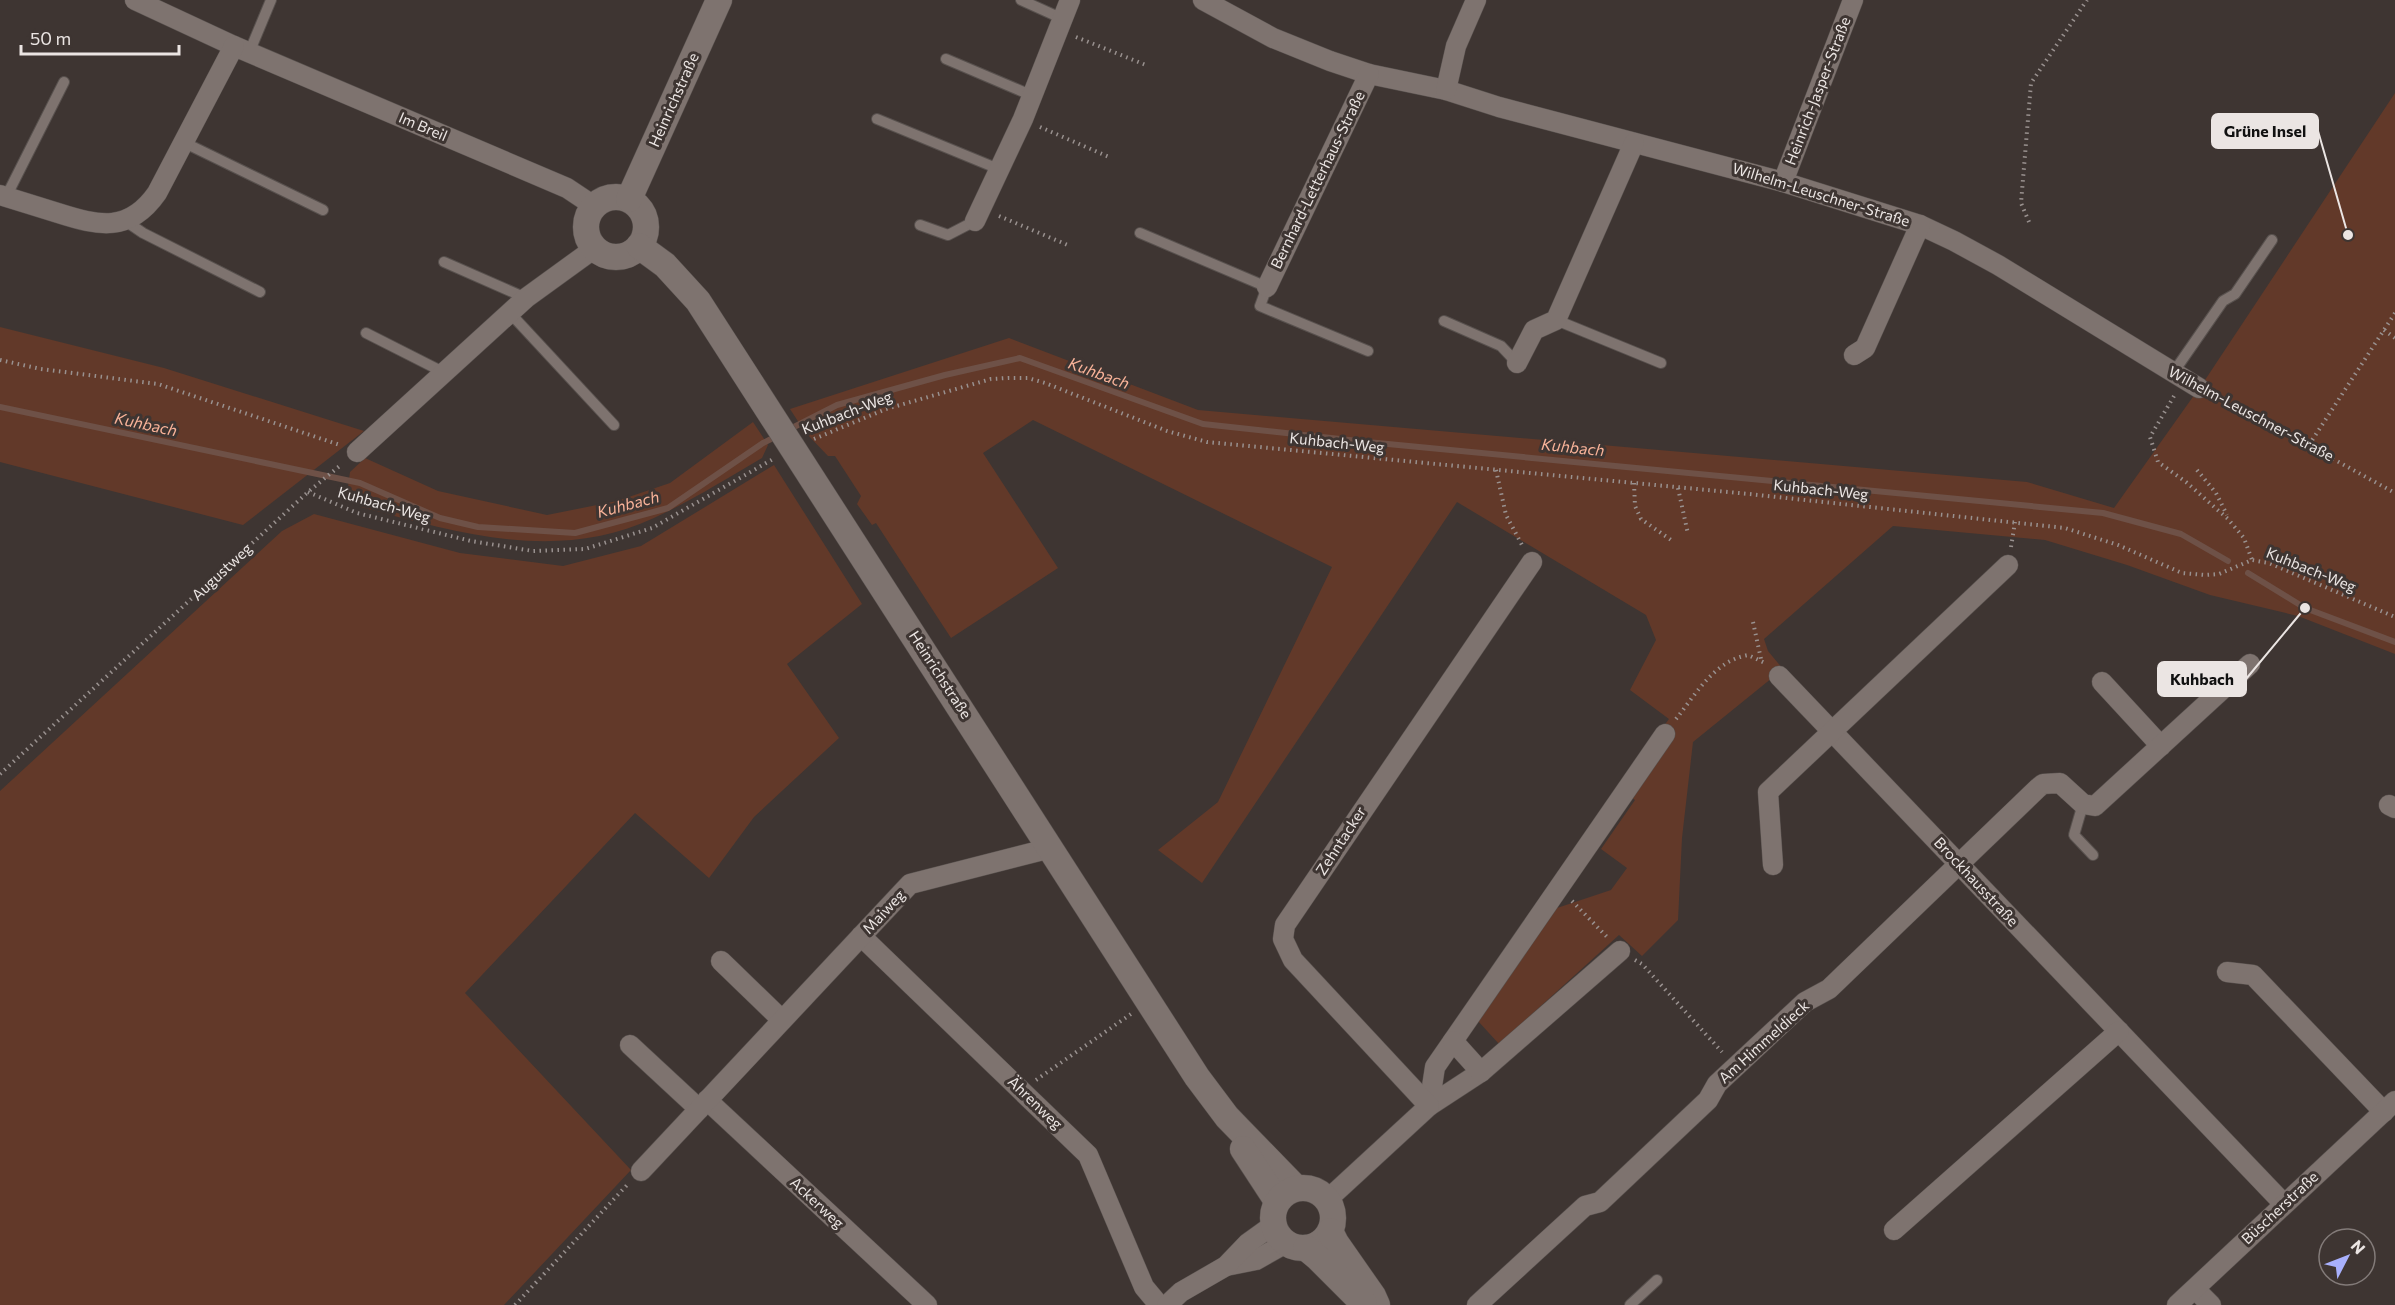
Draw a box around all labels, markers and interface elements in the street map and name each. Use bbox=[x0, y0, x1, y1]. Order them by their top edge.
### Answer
street label: Heinrich-Jasper-Straße bbox=[1780, 14, 1854, 167]
scale bar bbox=[21, 18, 178, 56]
text: 50 m bbox=[30, 27, 71, 49]
street label: Heinrichstraße bbox=[644, 50, 702, 149]
street label: Bernhard-Letterhaus-Straße bbox=[1266, 88, 1368, 271]
street label: Im Breil bbox=[396, 108, 450, 144]
callout: Grüne Insel bbox=[2212, 114, 2318, 148]
text: Grüne Insel bbox=[2224, 121, 2306, 140]
street label: Wilhelm-Leuschner-Straße bbox=[1730, 158, 1912, 230]
water label: Kuhbach bbox=[1066, 353, 1132, 392]
street label: Wilhelm-Leuschner-Straße bbox=[2166, 362, 2337, 464]
street label: Kuhbach-Weg bbox=[799, 387, 894, 438]
water label: Kuhbach bbox=[113, 408, 179, 439]
street label: Kuhbach-Weg bbox=[1289, 428, 1386, 456]
water label: Kuhbach bbox=[1540, 434, 1606, 459]
street label: Kuhbach-Weg bbox=[1773, 475, 1870, 503]
street label: Kuhbach-Weg bbox=[336, 482, 433, 526]
water label: Kuhbach bbox=[595, 486, 661, 521]
street label: Augustweg bbox=[187, 539, 255, 604]
street label: Kuhbach-Weg bbox=[2264, 543, 2359, 595]
street label: Heinrichstraße bbox=[906, 627, 976, 722]
callout: Kuhbach bbox=[2158, 662, 2246, 696]
text: Kuhbach bbox=[2170, 669, 2234, 688]
street label: Zehntacker bbox=[1311, 803, 1369, 878]
street label: Brockhausstraße bbox=[1931, 833, 2023, 930]
street label: Maiweg bbox=[858, 886, 908, 937]
street label: Am Himmeldieck bbox=[1714, 996, 1812, 1087]
street label: Ährenweg bbox=[1005, 1072, 1067, 1133]
street label: Büscherstraße bbox=[2237, 1167, 2321, 1247]
street label: Ackerweg bbox=[787, 1173, 848, 1232]
north arrow bbox=[2317, 1227, 2377, 1287]
text: N bbox=[2347, 1236, 2370, 1257]

